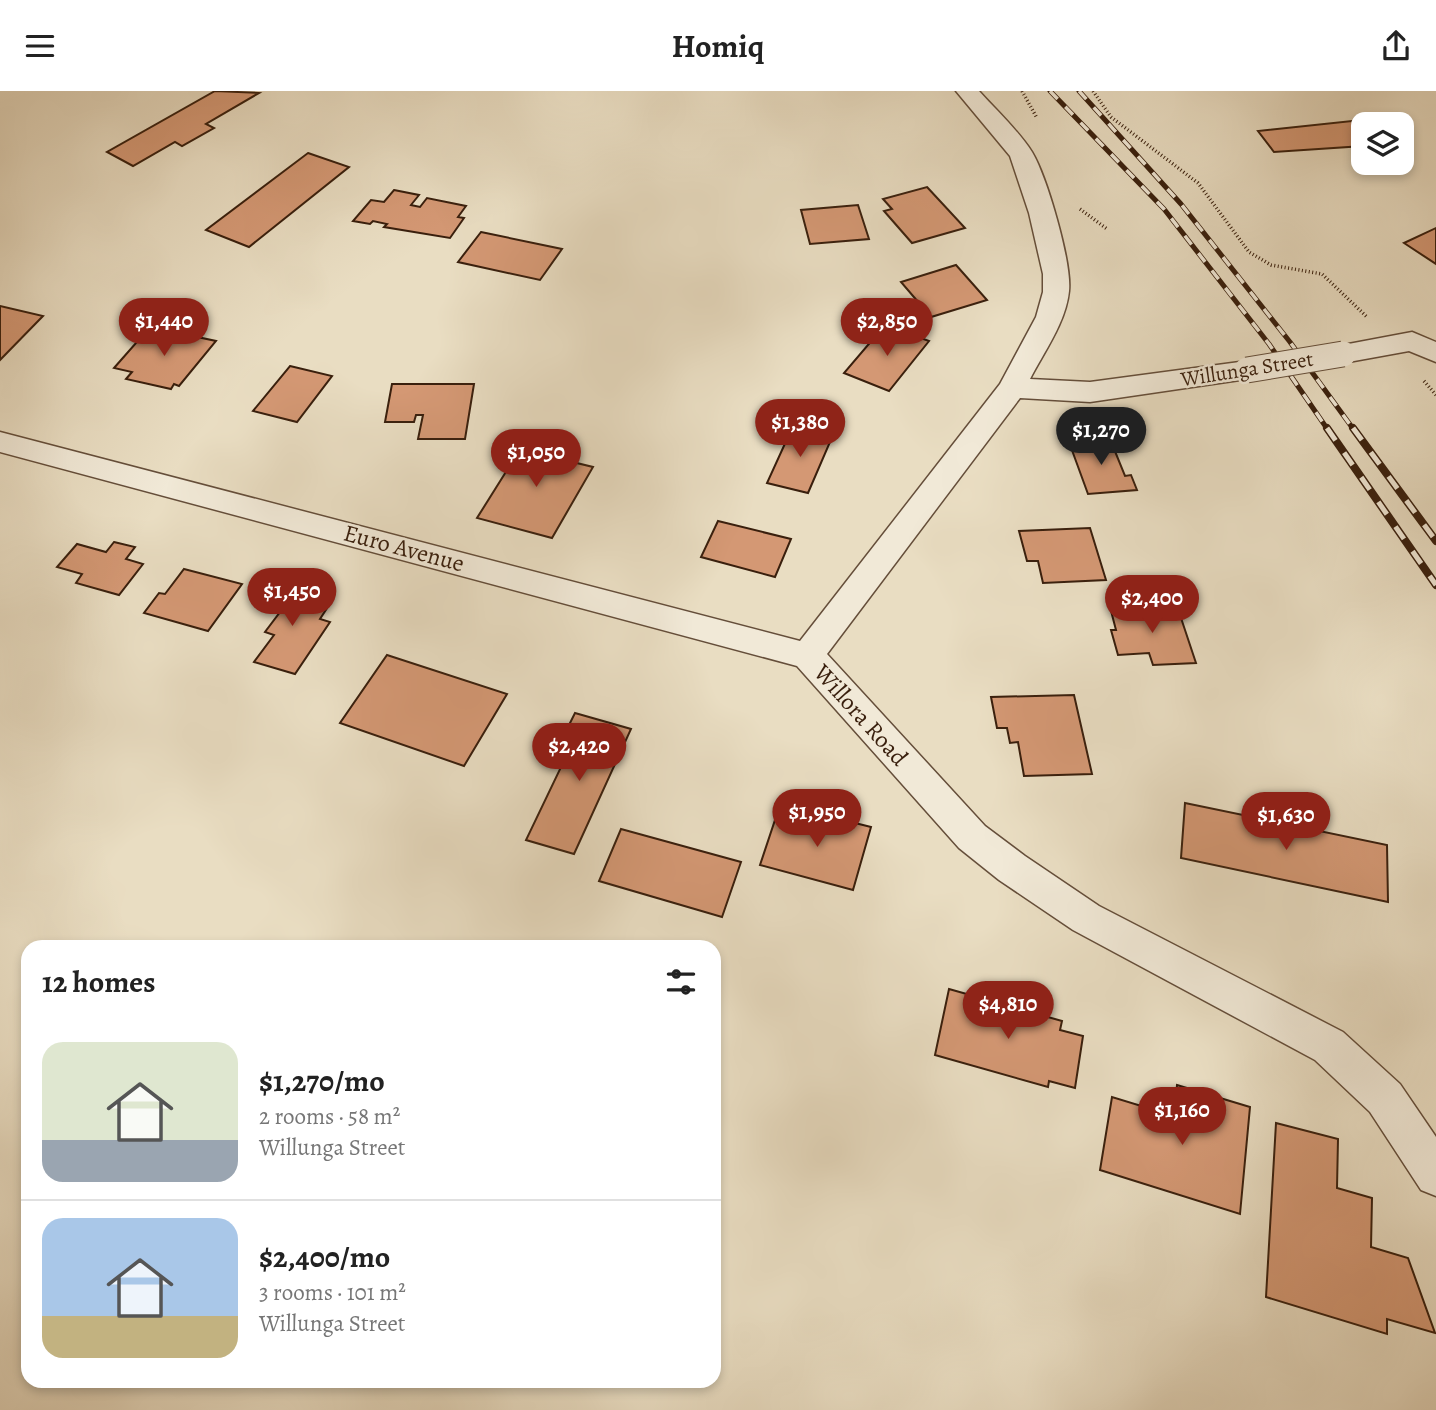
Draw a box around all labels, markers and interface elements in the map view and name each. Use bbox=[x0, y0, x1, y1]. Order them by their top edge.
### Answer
text: Homiq bbox=[672, 24, 764, 68]
icon: menu bbox=[21, 27, 59, 65]
icon: share bbox=[1377, 27, 1415, 65]
map controls bbox=[1351, 112, 1414, 175]
button: layers bbox=[1351, 112, 1414, 175]
pin: $1,440 bbox=[107, 299, 221, 358]
pin: $2,850 bbox=[830, 299, 944, 358]
text: $1,440 bbox=[135, 305, 193, 336]
text: $2,850 bbox=[857, 305, 917, 336]
street label: Willunga Street bbox=[1178, 345, 1315, 393]
pin: $1,380 bbox=[743, 399, 857, 459]
text: $1,380 bbox=[771, 406, 829, 437]
pin: $1,270 bbox=[1044, 407, 1158, 467]
text: $1,270 bbox=[1072, 414, 1130, 445]
pin: $1,050 bbox=[479, 429, 593, 489]
text: $1,050 bbox=[507, 436, 565, 467]
street label: Euro Avenue bbox=[340, 517, 468, 579]
pin: $1,450 bbox=[235, 568, 349, 628]
text: $1,450 bbox=[263, 575, 321, 606]
pin: $2,400 bbox=[1095, 575, 1209, 635]
text: $2,400 bbox=[1121, 582, 1183, 613]
street label: Willora Road bbox=[806, 656, 915, 773]
pin: $2,420 bbox=[522, 723, 636, 783]
text: $2,420 bbox=[548, 730, 610, 761]
pin: $1,950 bbox=[760, 789, 874, 849]
pin: $1,630 bbox=[1229, 793, 1343, 852]
text: $1,950 bbox=[788, 796, 846, 827]
text: $1,630 bbox=[1257, 799, 1315, 830]
text: 12 homes bbox=[42, 962, 155, 1002]
icon: filters bbox=[662, 963, 700, 1001]
pin: $4,810 bbox=[951, 981, 1065, 1041]
text: $4,810 bbox=[979, 988, 1037, 1019]
text: $1,270/mo bbox=[259, 1061, 385, 1101]
icon: home bbox=[98, 1070, 182, 1154]
pin: $1,160 bbox=[1125, 1087, 1239, 1147]
text: $1,160 bbox=[1154, 1094, 1210, 1125]
text: 2 rooms · 58 m² bbox=[259, 1101, 400, 1132]
text: Willunga Street bbox=[259, 1132, 405, 1163]
text: $2,400/mo bbox=[259, 1237, 390, 1277]
icon: home bbox=[98, 1246, 182, 1330]
text: 3 rooms · 101 m² bbox=[259, 1277, 406, 1308]
text: Willunga Street bbox=[259, 1308, 405, 1339]

